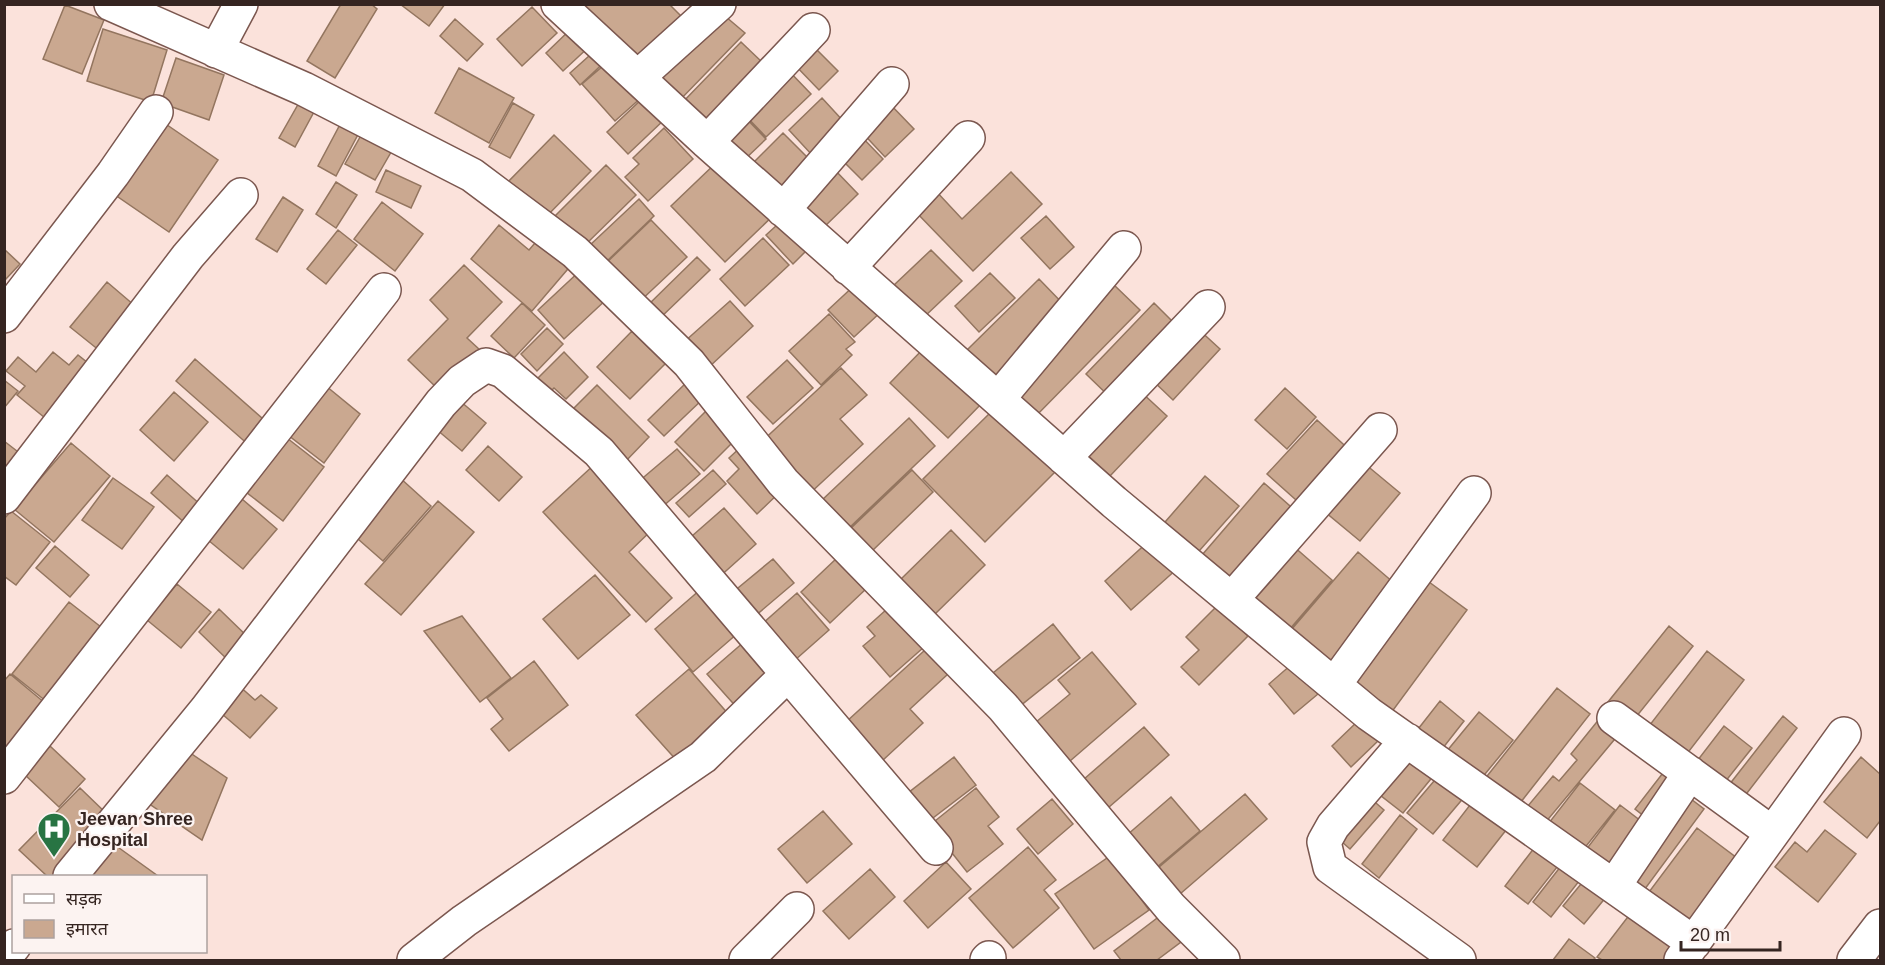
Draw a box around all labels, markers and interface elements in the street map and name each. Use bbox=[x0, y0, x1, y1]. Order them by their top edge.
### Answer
place label: Jeevan Shree Hospital bbox=[77, 809, 193, 850]
hospital icon: Jeevan Shree Hospital bbox=[36, 811, 72, 858]
legend bbox=[12, 875, 207, 953]
text: सड़क bbox=[66, 889, 103, 909]
scale bar bbox=[1681, 914, 1780, 952]
text: इमारत bbox=[66, 919, 109, 939]
text: 20 m bbox=[1690, 925, 1730, 945]

